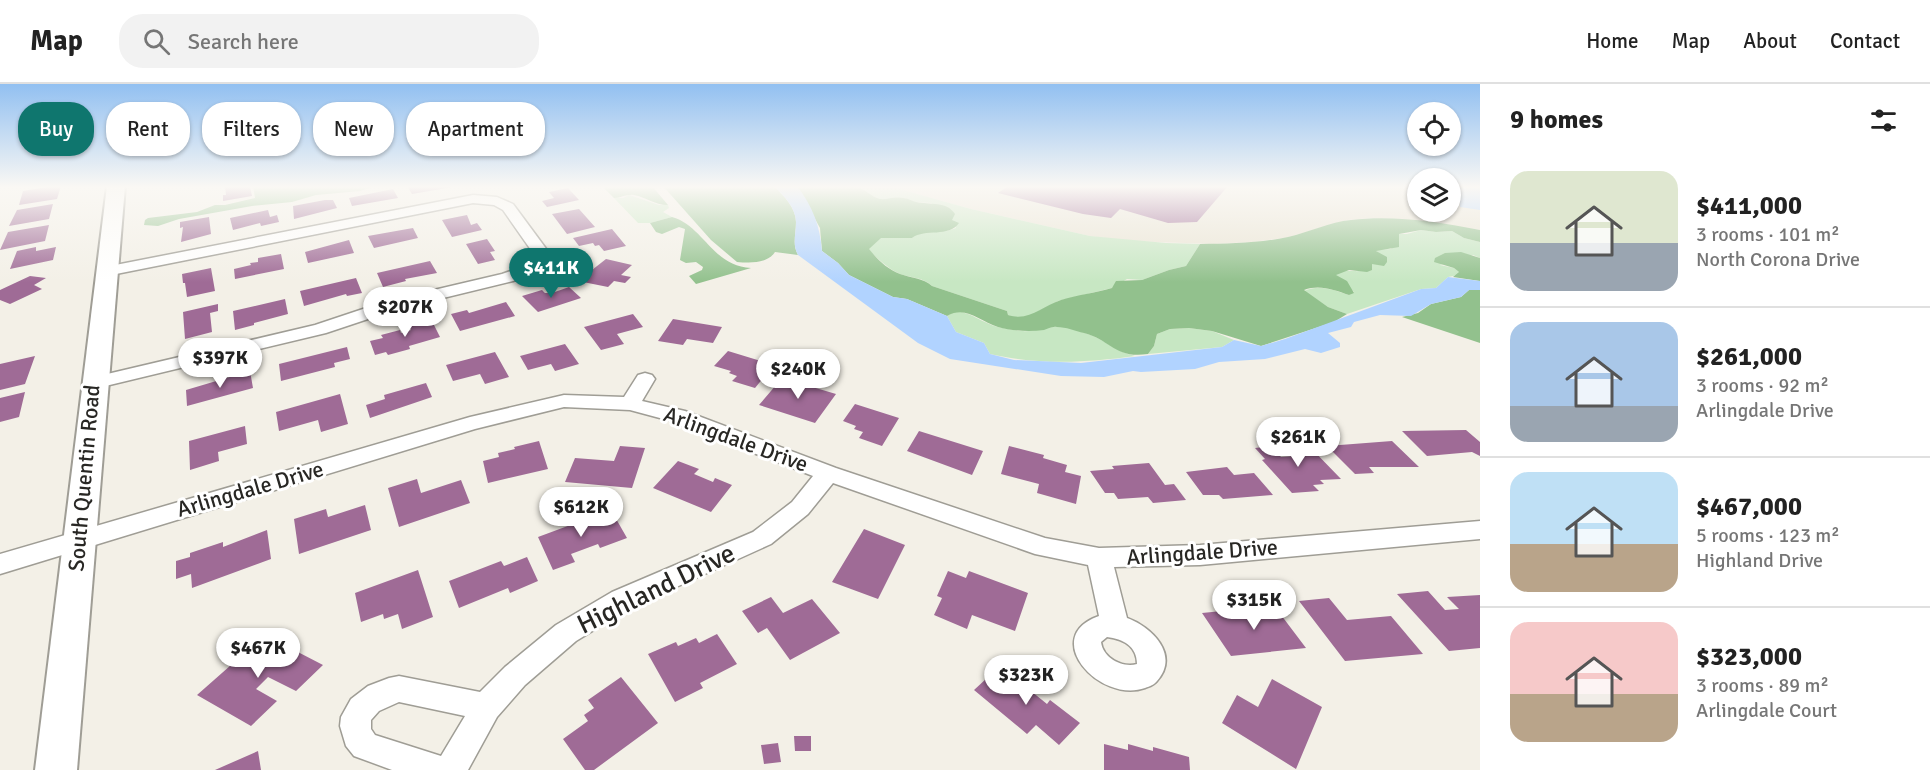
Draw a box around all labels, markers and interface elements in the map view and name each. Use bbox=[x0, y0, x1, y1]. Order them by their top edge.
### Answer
search box bbox=[119, 14, 539, 68]
text: Map bbox=[30, 24, 83, 58]
icon: search bbox=[140, 25, 173, 58]
text: Search here bbox=[188, 28, 299, 55]
text: Home bbox=[1586, 28, 1639, 54]
text: Map bbox=[1672, 28, 1710, 54]
text: About bbox=[1743, 28, 1797, 54]
text: Contact bbox=[1830, 28, 1900, 54]
chip: Buy bbox=[18, 102, 94, 156]
chip: Rent bbox=[106, 102, 190, 156]
chip: Filters bbox=[202, 102, 301, 156]
chip: New bbox=[313, 102, 394, 156]
chip: Apartment bbox=[406, 102, 545, 156]
map controls bbox=[1407, 102, 1461, 222]
button: locate bbox=[1407, 102, 1461, 156]
text: 9 homes bbox=[1510, 104, 1603, 136]
icon: filters bbox=[1867, 104, 1900, 137]
button: layers bbox=[1407, 168, 1461, 222]
text: $411,000 bbox=[1696, 190, 1802, 222]
icon: home bbox=[1558, 195, 1630, 267]
text: 3 rooms · 101 m² bbox=[1696, 222, 1840, 247]
text: North Corona Drive bbox=[1696, 247, 1860, 272]
pin: $411K bbox=[509, 248, 593, 299]
text: $411K bbox=[523, 255, 579, 280]
pin: $207K bbox=[363, 287, 447, 338]
text: $207K bbox=[377, 294, 433, 319]
pin: $397K bbox=[178, 338, 262, 389]
text: $261,000 bbox=[1696, 341, 1802, 373]
text: $397K bbox=[192, 345, 248, 370]
icon: home bbox=[1558, 346, 1630, 418]
pin: $240K bbox=[756, 349, 840, 400]
text: $240K bbox=[770, 356, 826, 381]
text: 3 rooms · 92 m² bbox=[1696, 373, 1829, 398]
street label: South Quentin Road bbox=[62, 384, 106, 572]
text: Arlingdale Drive bbox=[1696, 398, 1834, 423]
street label: Arlingdale Drive bbox=[660, 400, 812, 478]
pin: $261K bbox=[1256, 417, 1340, 468]
text: $261K bbox=[1270, 424, 1326, 449]
street label: Arlingdale Drive bbox=[173, 455, 327, 523]
pin: $612K bbox=[539, 487, 623, 538]
text: $467,000 bbox=[1696, 491, 1802, 523]
text: $612K bbox=[553, 494, 609, 519]
icon: home bbox=[1558, 496, 1630, 568]
text: 5 rooms · 123 m² bbox=[1696, 523, 1840, 548]
street label: Arlingdale Drive bbox=[1125, 533, 1279, 571]
street label: Highland Drive bbox=[572, 537, 740, 641]
text: Highland Drive bbox=[1696, 548, 1823, 573]
pin: $315K bbox=[1212, 580, 1296, 631]
text: $315K bbox=[1226, 587, 1282, 612]
pin: $467K bbox=[216, 628, 300, 679]
text: $467K bbox=[230, 635, 286, 660]
text: $323,000 bbox=[1696, 641, 1802, 673]
icon: home bbox=[1558, 646, 1630, 718]
pin: $323K bbox=[984, 655, 1068, 706]
text: $323K bbox=[998, 662, 1054, 687]
text: 3 rooms · 89 m² bbox=[1696, 673, 1829, 698]
text: Arlingdale Court bbox=[1696, 698, 1837, 723]

